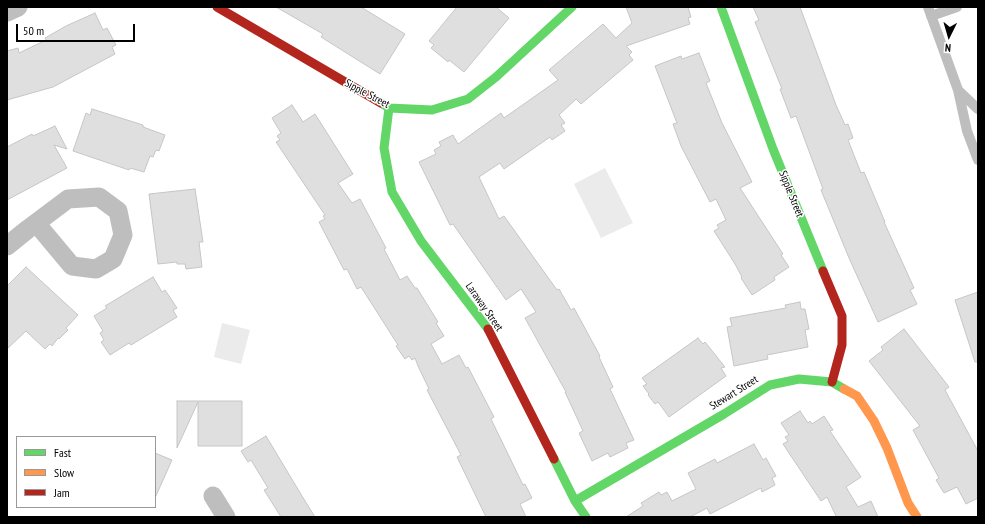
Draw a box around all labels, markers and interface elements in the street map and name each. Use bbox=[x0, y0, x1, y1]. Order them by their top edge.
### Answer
scale bar bbox=[18, 16, 137, 42]
north arrow bbox=[929, 16, 969, 56]
text: 50 m bbox=[23, 23, 44, 38]
text: N bbox=[944, 41, 952, 55]
street label: Sipple Street bbox=[342, 77, 392, 111]
street label: Sipple Street bbox=[776, 169, 806, 219]
street label: Laraway Street bbox=[462, 280, 506, 334]
street label: Stewart Street bbox=[707, 373, 761, 413]
legend bbox=[16, 436, 156, 508]
text: Fast bbox=[54, 445, 71, 460]
text: Slow bbox=[54, 465, 74, 480]
text: Jam bbox=[54, 485, 70, 500]

